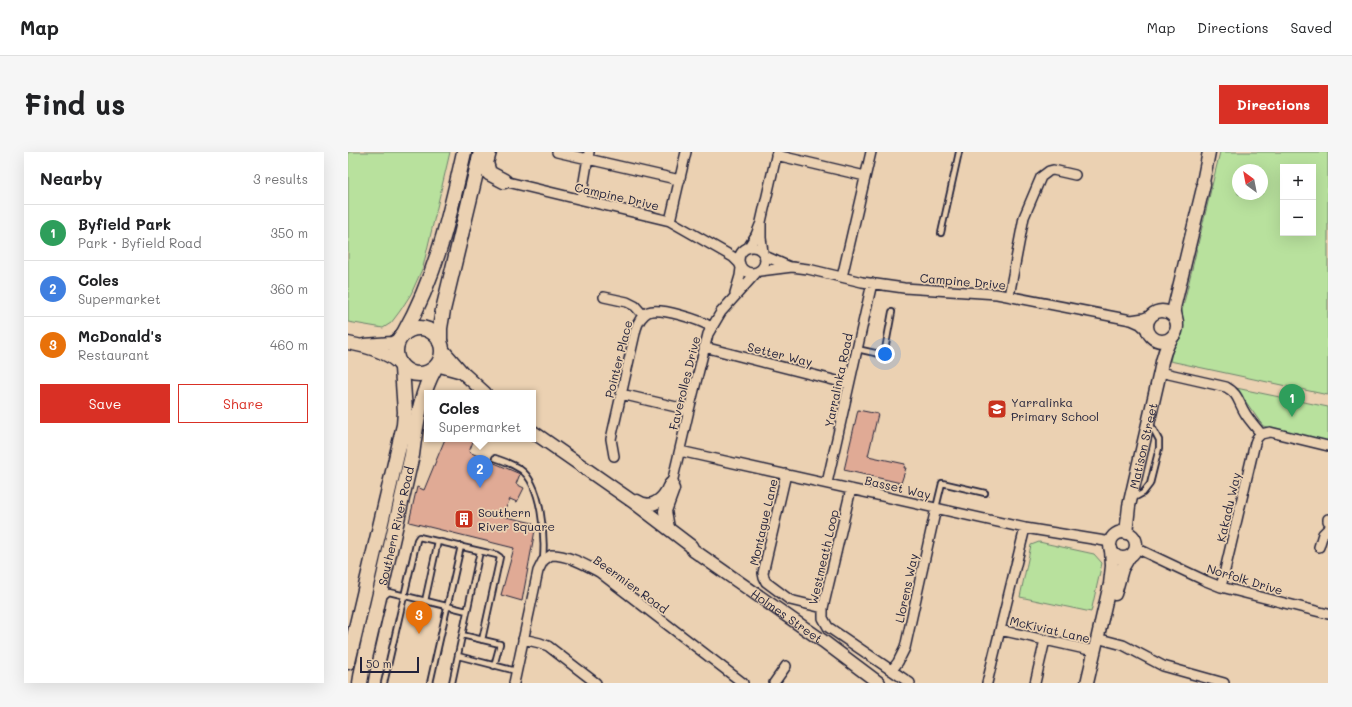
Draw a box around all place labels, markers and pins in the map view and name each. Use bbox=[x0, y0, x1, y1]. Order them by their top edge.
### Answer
pin: 1 bbox=[1279, 384, 1305, 417]
place label: Yarralinka Primary School bbox=[1011, 394, 1099, 424]
school or university icon: Yarralinka Primary School bbox=[986, 398, 1008, 420]
pin: 2 bbox=[467, 455, 493, 488]
place label: Southern River Square bbox=[478, 504, 555, 534]
building icon: Southern River Square bbox=[453, 508, 475, 530]
pin: 3 bbox=[406, 601, 432, 634]

